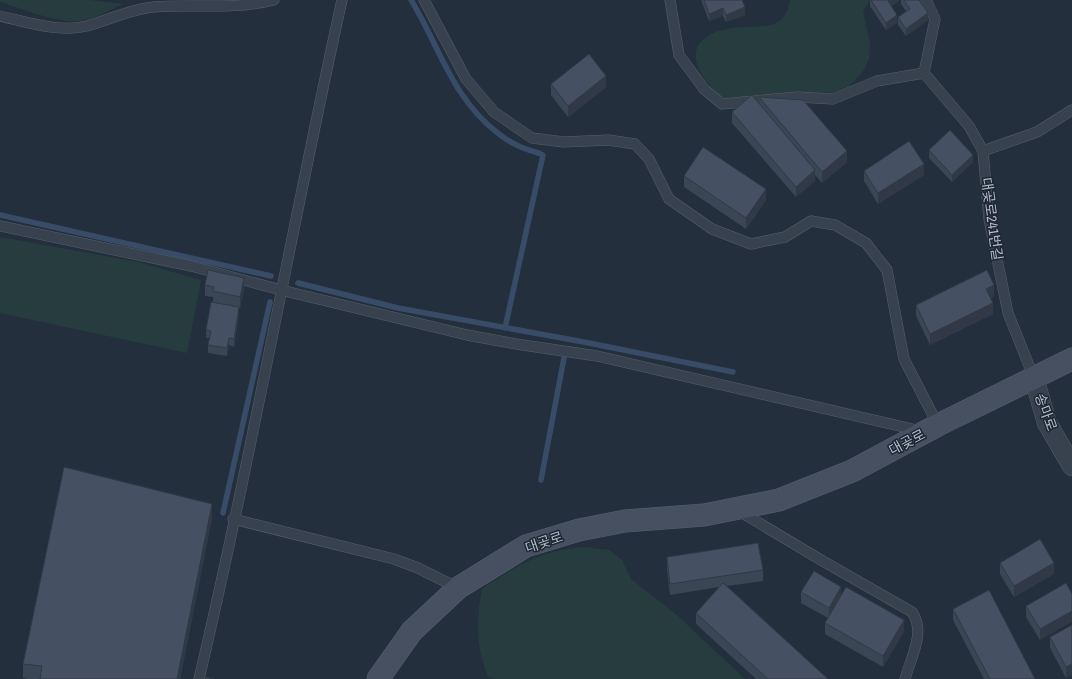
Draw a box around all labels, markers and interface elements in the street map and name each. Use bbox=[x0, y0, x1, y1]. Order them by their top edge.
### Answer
street label: 대곶로241번길 bbox=[977, 176, 1007, 262]
street label: 송마로 bbox=[1031, 391, 1061, 433]
street label: 대곶로 bbox=[886, 425, 928, 459]
street label: 대곶로 bbox=[523, 527, 565, 557]

